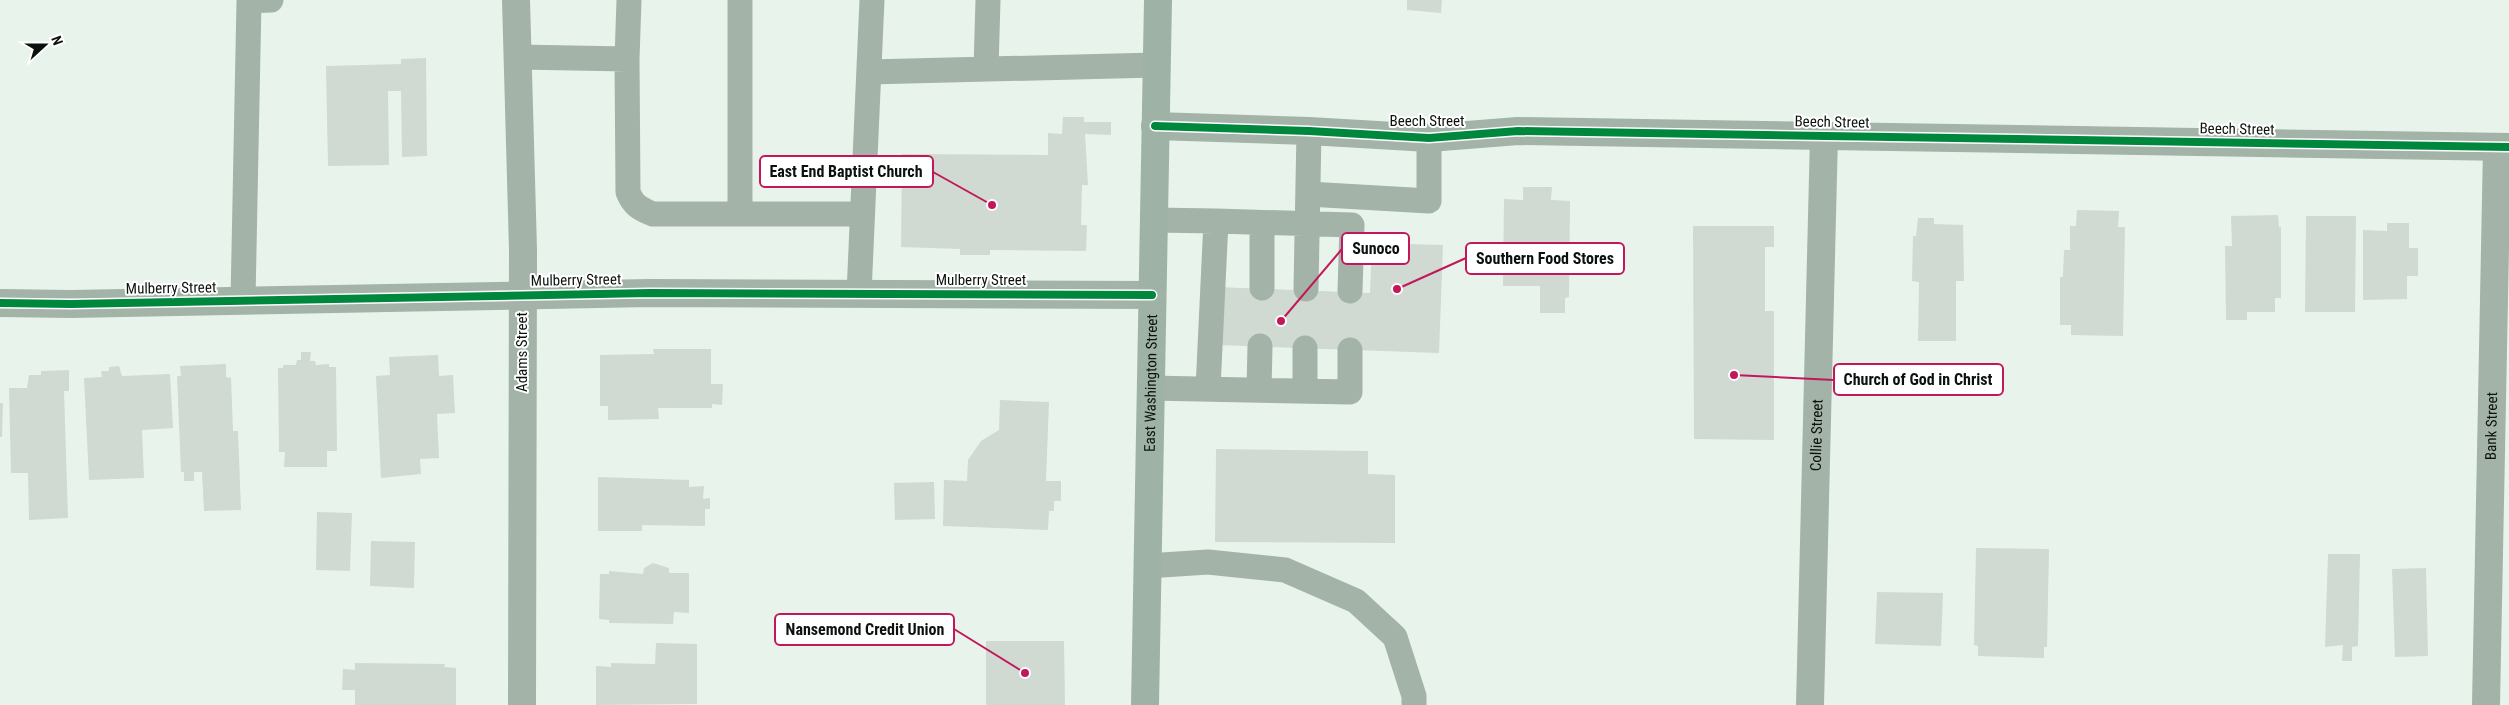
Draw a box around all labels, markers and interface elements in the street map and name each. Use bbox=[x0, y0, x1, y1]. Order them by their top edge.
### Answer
north arrow bbox=[20, 20, 70, 70]
text: N bbox=[48, 33, 66, 47]
street label: Beech Street bbox=[1389, 112, 1465, 130]
street label: Beech Street bbox=[1794, 112, 1870, 132]
street label: Beech Street bbox=[2199, 119, 2275, 139]
callout: East End Baptist Church bbox=[760, 156, 933, 187]
text: East End Baptist Church bbox=[769, 162, 923, 181]
callout: Sunoco bbox=[1342, 233, 1409, 264]
text: Sunoco bbox=[1352, 239, 1400, 258]
callout: Southern Food Stores bbox=[1466, 243, 1624, 274]
text: Southern Food Stores bbox=[1476, 249, 1614, 268]
street label: Mulberry Street bbox=[531, 270, 621, 290]
street label: Mulberry Street bbox=[936, 271, 1026, 289]
street label: Mulberry Street bbox=[126, 278, 216, 298]
street label: Adams Street bbox=[513, 312, 531, 392]
street label: East Washington Street bbox=[1141, 314, 1161, 452]
callout: Church of God in Christ bbox=[1834, 364, 2003, 395]
text: Church of God in Christ bbox=[1844, 370, 1993, 389]
street label: Bank Street bbox=[2482, 392, 2501, 460]
street label: Collie Street bbox=[1807, 399, 1827, 471]
callout: Nansemond Credit Union bbox=[775, 614, 954, 645]
text: Nansemond Credit Union bbox=[786, 620, 945, 639]

